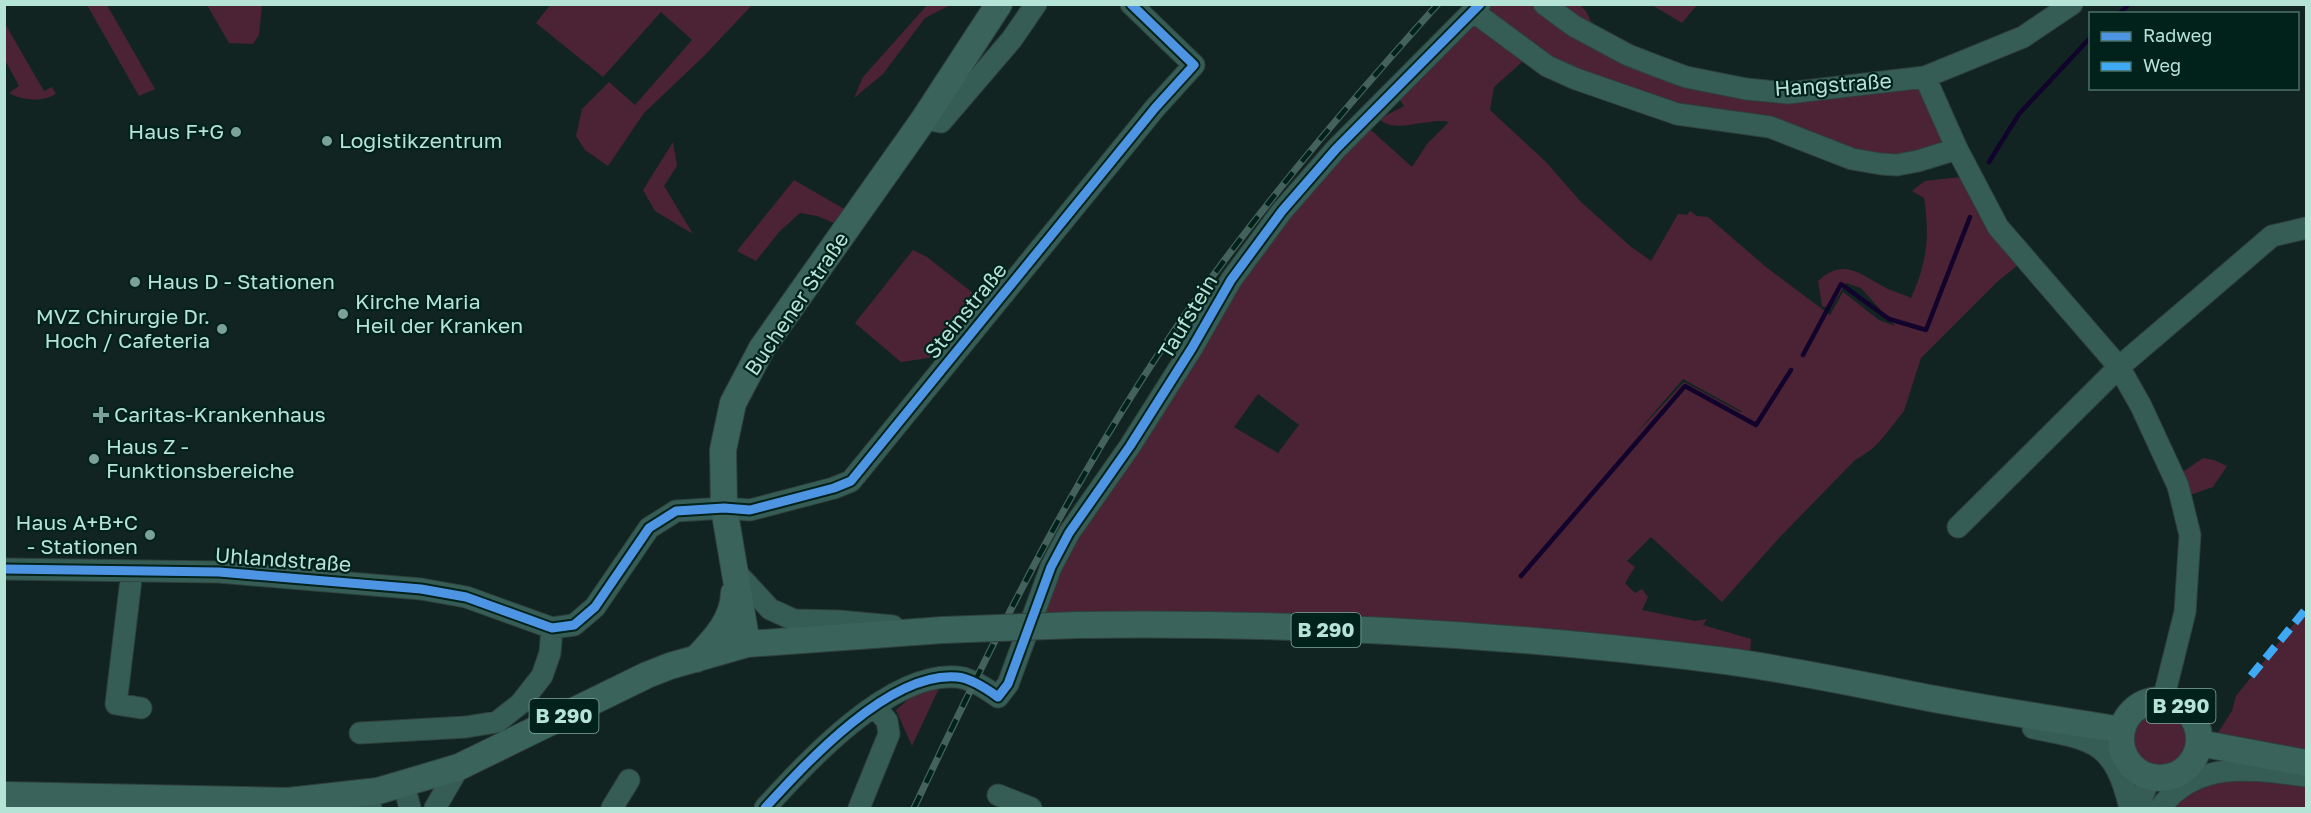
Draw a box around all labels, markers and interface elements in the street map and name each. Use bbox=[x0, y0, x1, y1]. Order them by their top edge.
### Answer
legend bbox=[2089, 12, 2299, 90]
text: Radweg bbox=[2143, 24, 2212, 46]
text: Weg bbox=[2143, 54, 2181, 76]
street label: Hangstraße bbox=[1773, 67, 1892, 101]
place label: Haus F+G bbox=[128, 118, 224, 144]
marker: Haus F+G bbox=[229, 125, 243, 139]
place label: Logistikzentrum bbox=[339, 127, 502, 153]
marker: Logistikzentrum bbox=[320, 134, 334, 148]
street label: Buchener Straße bbox=[739, 227, 854, 380]
street label: Steinstraße bbox=[919, 257, 1012, 364]
place label: Haus D - Stationen bbox=[147, 268, 335, 294]
street label: Taufstein bbox=[1152, 270, 1222, 363]
marker: Haus D - Stationen bbox=[128, 275, 142, 289]
place label: Kirche Maria Heil der Kranken bbox=[355, 288, 523, 338]
place label: MVZ Chirurgie Dr. Hoch / Cafeteria bbox=[36, 303, 210, 353]
marker: Kirche Maria Heil der Kranken bbox=[336, 307, 350, 321]
marker: MVZ Chirurgie Dr. Hoch / Cafeteria bbox=[215, 322, 229, 336]
place label: Caritas-Krankenhaus bbox=[114, 401, 326, 427]
marker: Caritas-Krankenhaus bbox=[92, 406, 110, 424]
place label: Haus Z - Funktionsbereiche bbox=[106, 433, 295, 483]
marker: Haus Z - Funktionsbereiche bbox=[87, 452, 101, 466]
place label: Haus A+B+C - Stationen bbox=[16, 509, 138, 559]
marker: Haus A+B+C - Stationen bbox=[143, 528, 157, 542]
street label: Uhlandstraße bbox=[214, 541, 352, 577]
road number: B 290 bbox=[1292, 613, 1360, 647]
road number: B 290 bbox=[2146, 689, 2216, 723]
road number: B 290 bbox=[530, 699, 598, 733]

